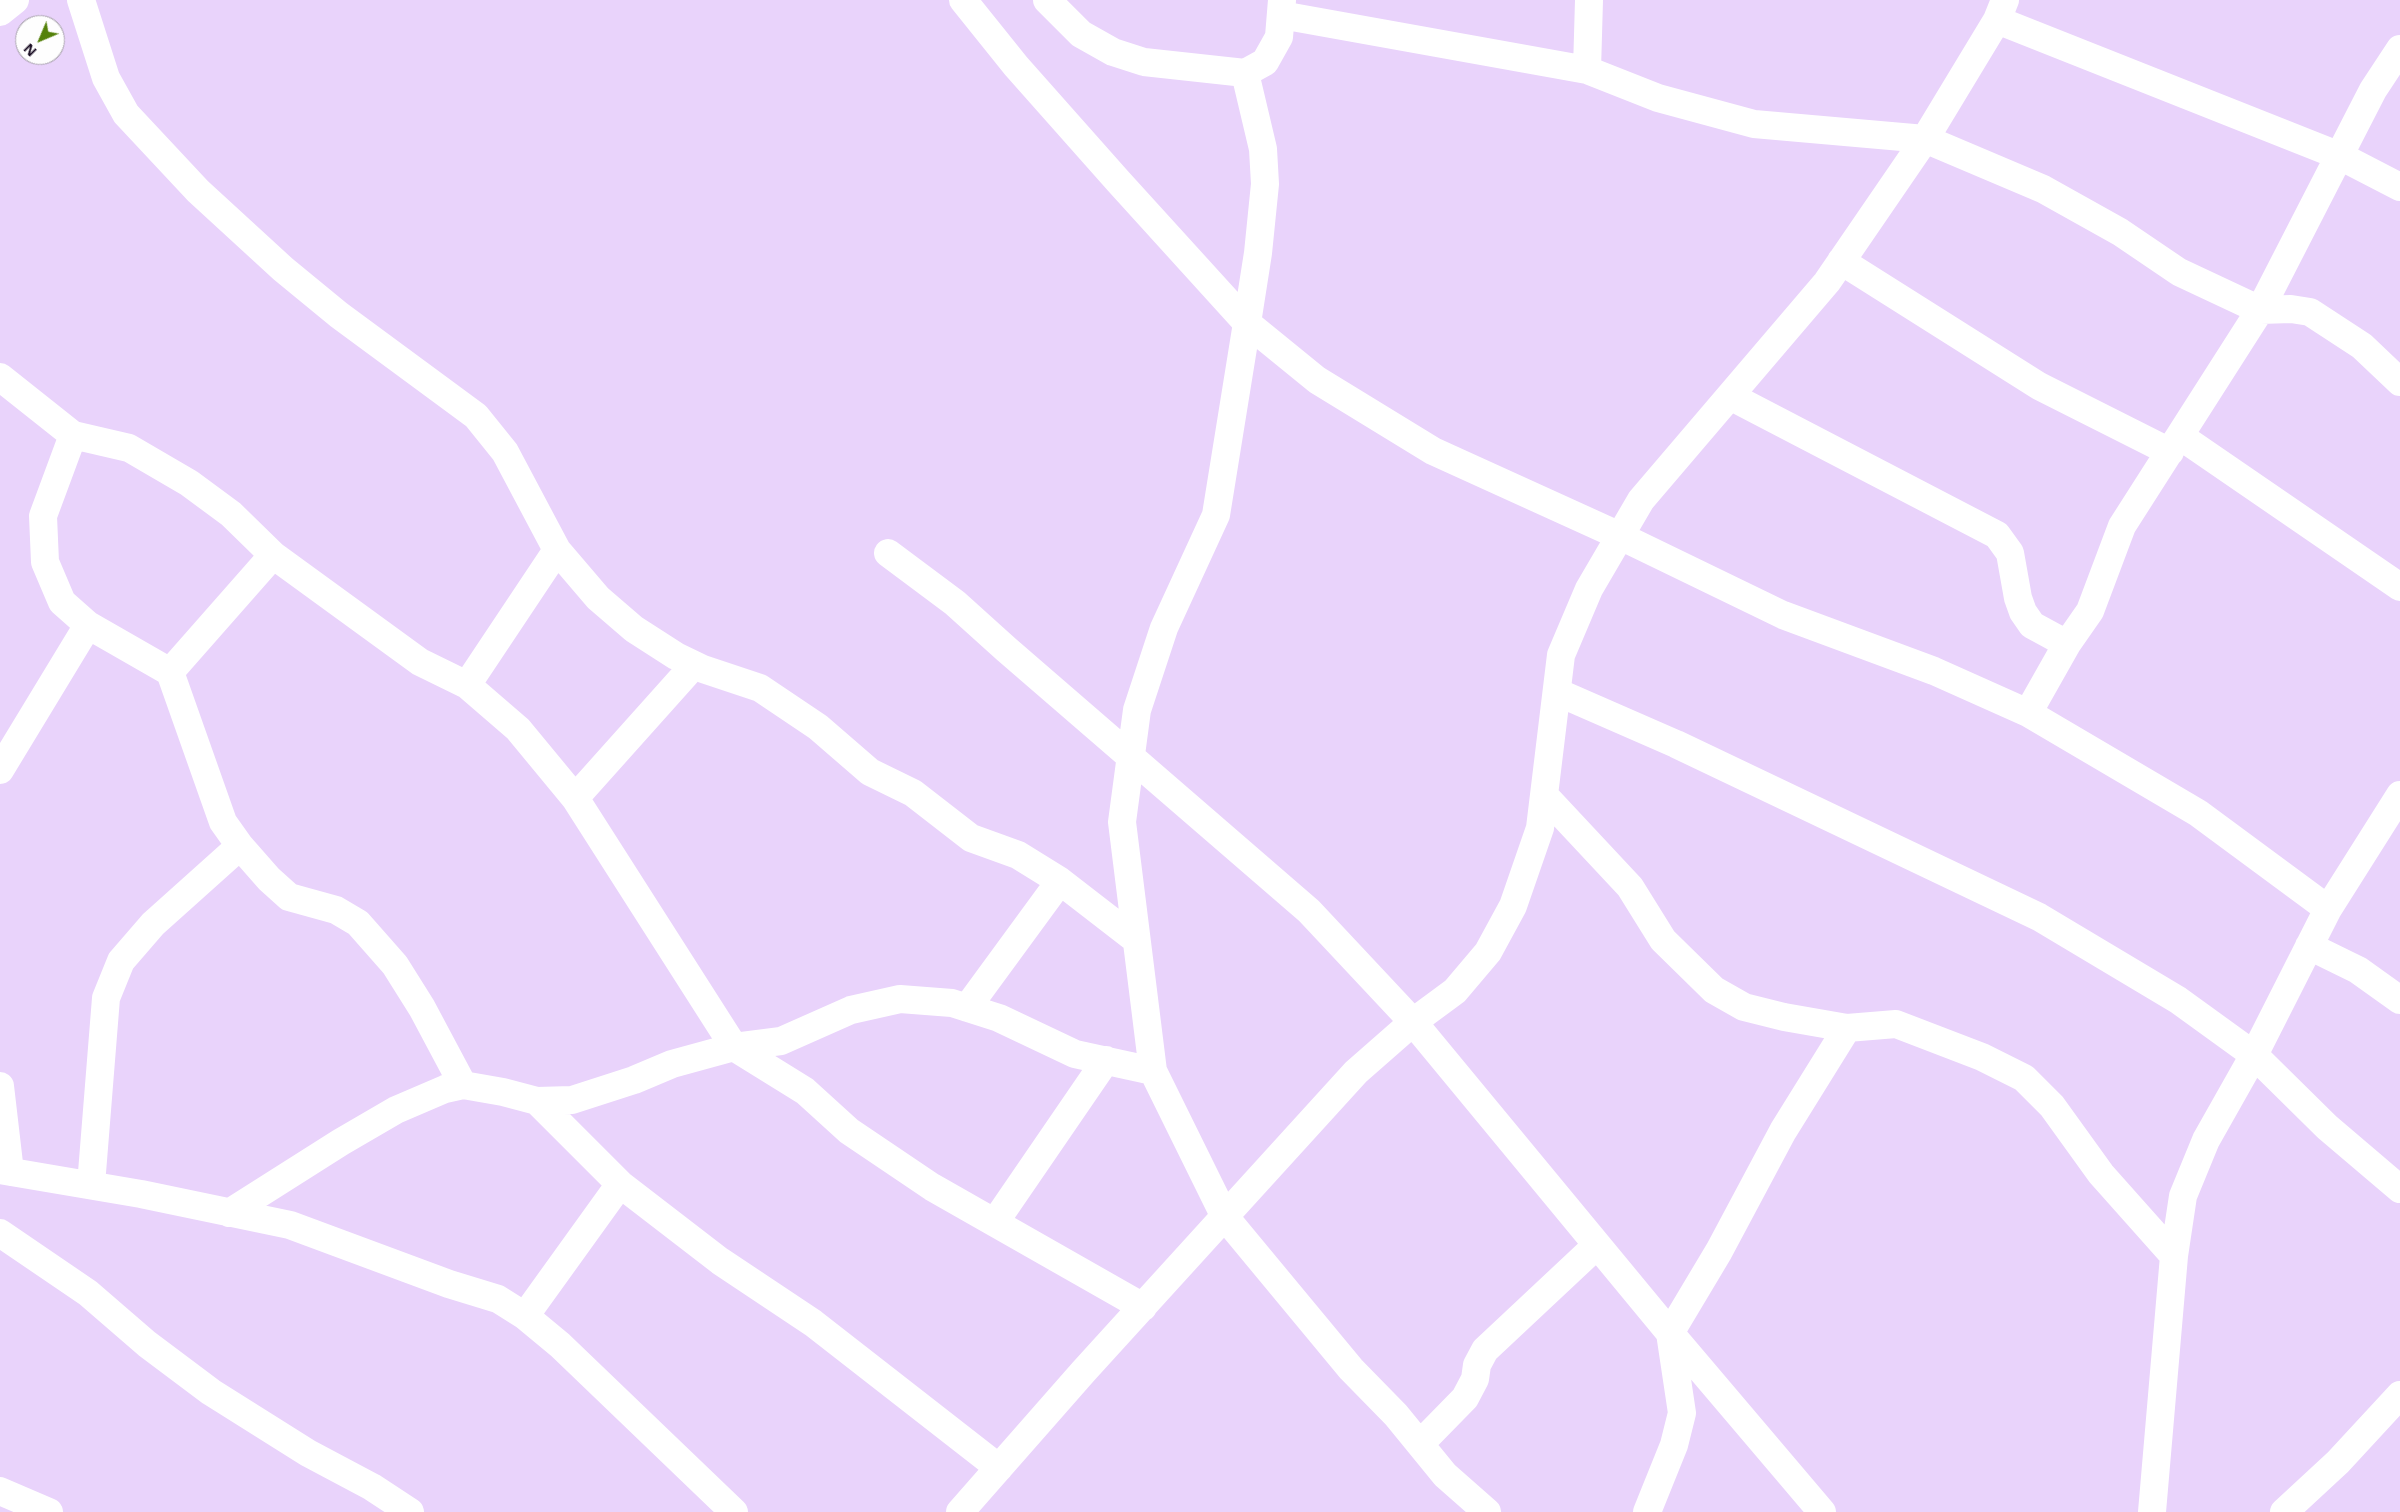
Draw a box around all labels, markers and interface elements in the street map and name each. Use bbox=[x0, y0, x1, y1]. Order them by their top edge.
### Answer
north arrow bbox=[15, 15, 65, 65]
text: N bbox=[19, 40, 40, 61]

